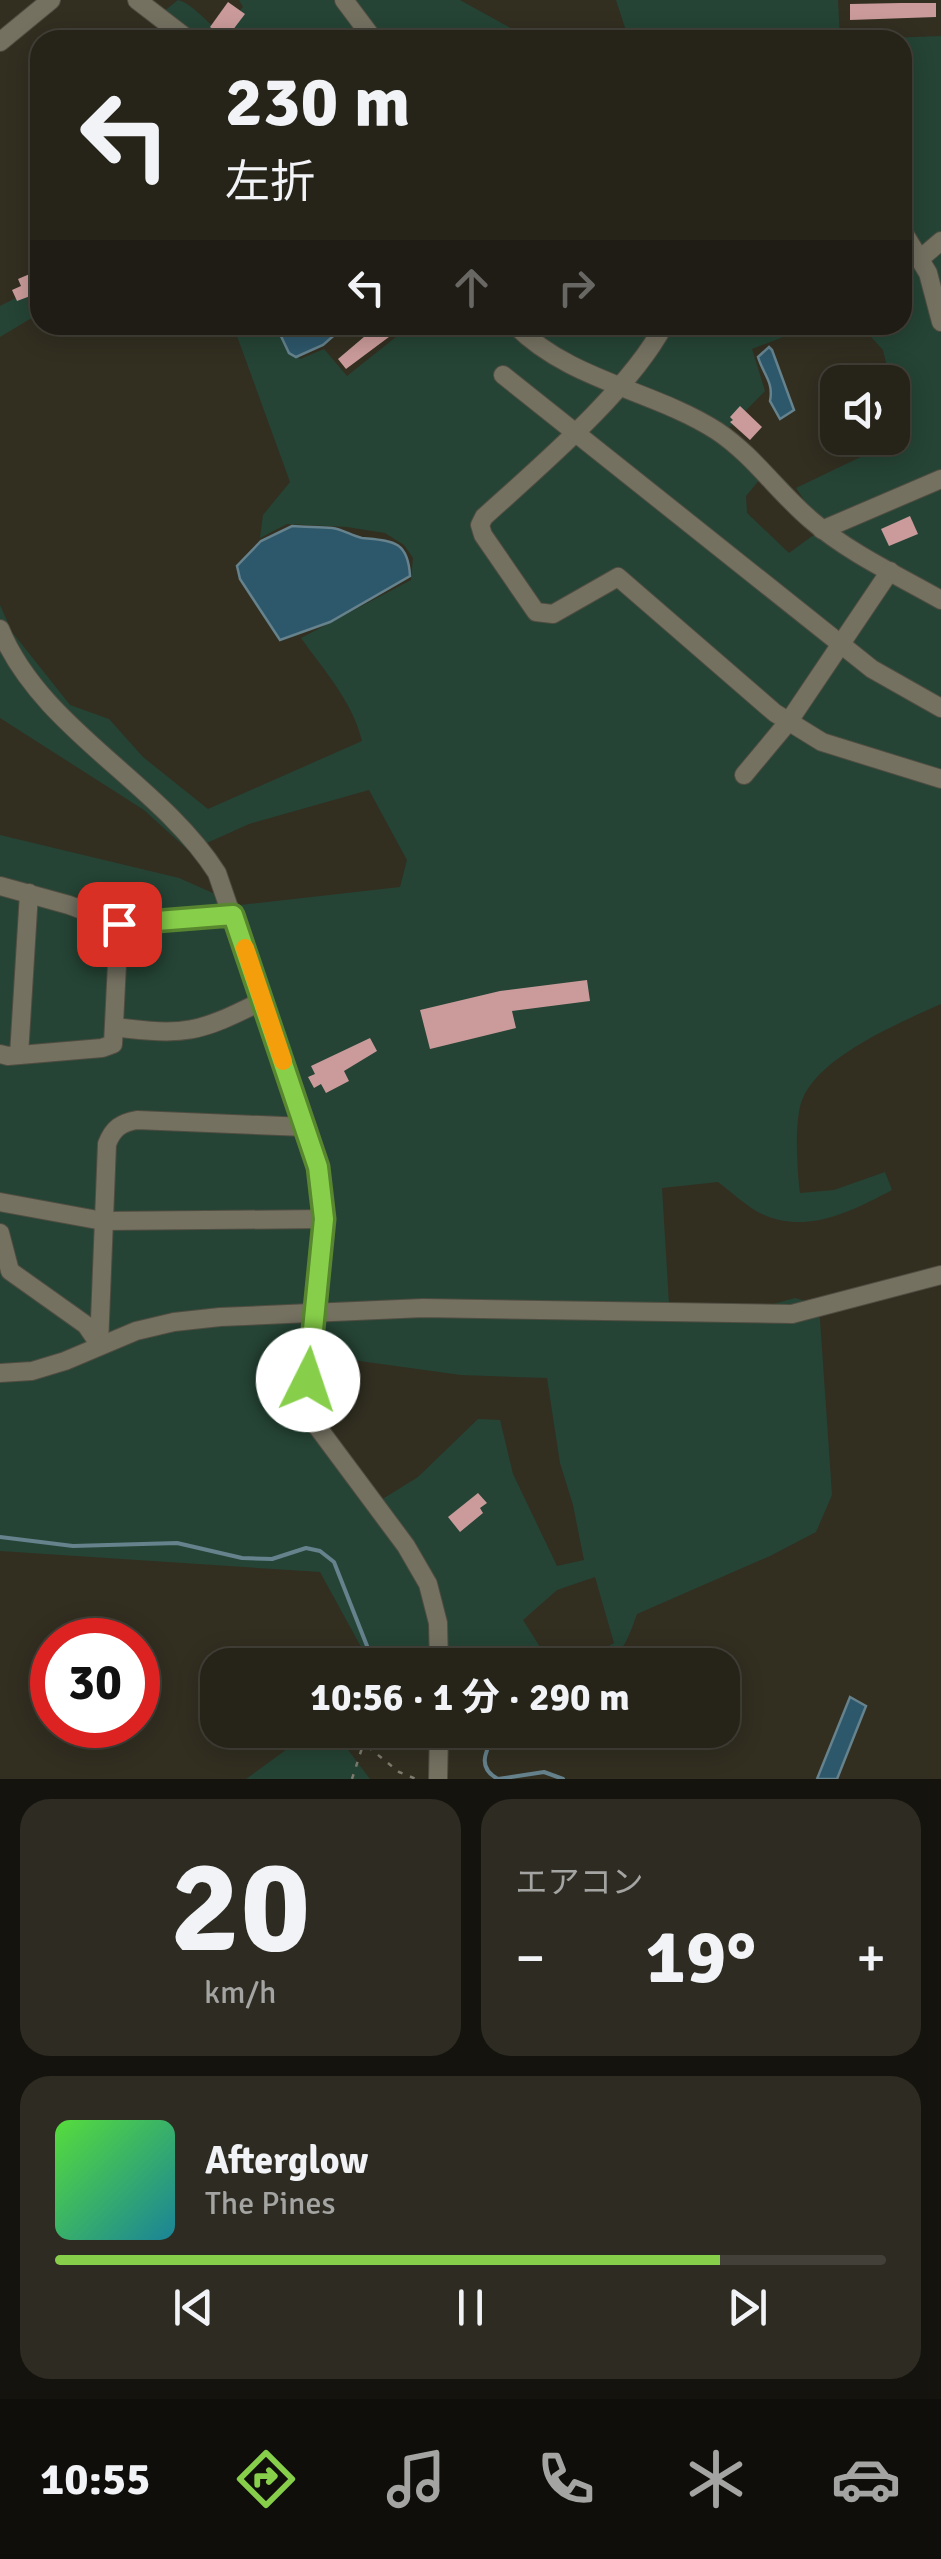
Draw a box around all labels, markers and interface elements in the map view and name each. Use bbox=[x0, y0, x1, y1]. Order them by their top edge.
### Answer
text: 230 m bbox=[225, 59, 410, 145]
icon: left bbox=[60, 70, 190, 200]
text: 左折 bbox=[225, 155, 315, 210]
icon: left bbox=[339, 260, 394, 315]
icon: ahead bbox=[444, 260, 499, 315]
icon: right bbox=[549, 260, 604, 315]
map controls bbox=[820, 365, 910, 455]
button: sound bbox=[820, 365, 910, 455]
pin bbox=[77, 882, 162, 967]
icon: arrive bbox=[92, 897, 147, 952]
position arrow bbox=[256, 1328, 360, 1432]
speed limit sign: 30 bbox=[30, 1618, 160, 1748]
text: 10:56 · 1 分 · 290 m bbox=[310, 1674, 630, 1721]
text: 20 bbox=[170, 1828, 310, 1988]
text: エアコン bbox=[516, 1863, 644, 1902]
text: 19° bbox=[645, 1911, 756, 2004]
text: − bbox=[516, 1924, 545, 1992]
text: + bbox=[856, 1924, 886, 1992]
text: km/h bbox=[204, 1973, 276, 2012]
text: Afterglow bbox=[205, 2137, 368, 2184]
text: The Pines bbox=[205, 2184, 336, 2223]
icon: previous bbox=[166, 2280, 221, 2335]
icon: pause bbox=[443, 2280, 498, 2335]
icon: next bbox=[720, 2280, 775, 2335]
icon: directions bbox=[231, 2444, 301, 2514]
icon: music bbox=[381, 2444, 451, 2514]
icon: phone bbox=[531, 2444, 601, 2514]
icon: climate bbox=[681, 2444, 751, 2514]
icon: car bbox=[831, 2444, 901, 2514]
text: 10:55 bbox=[40, 2452, 150, 2507]

